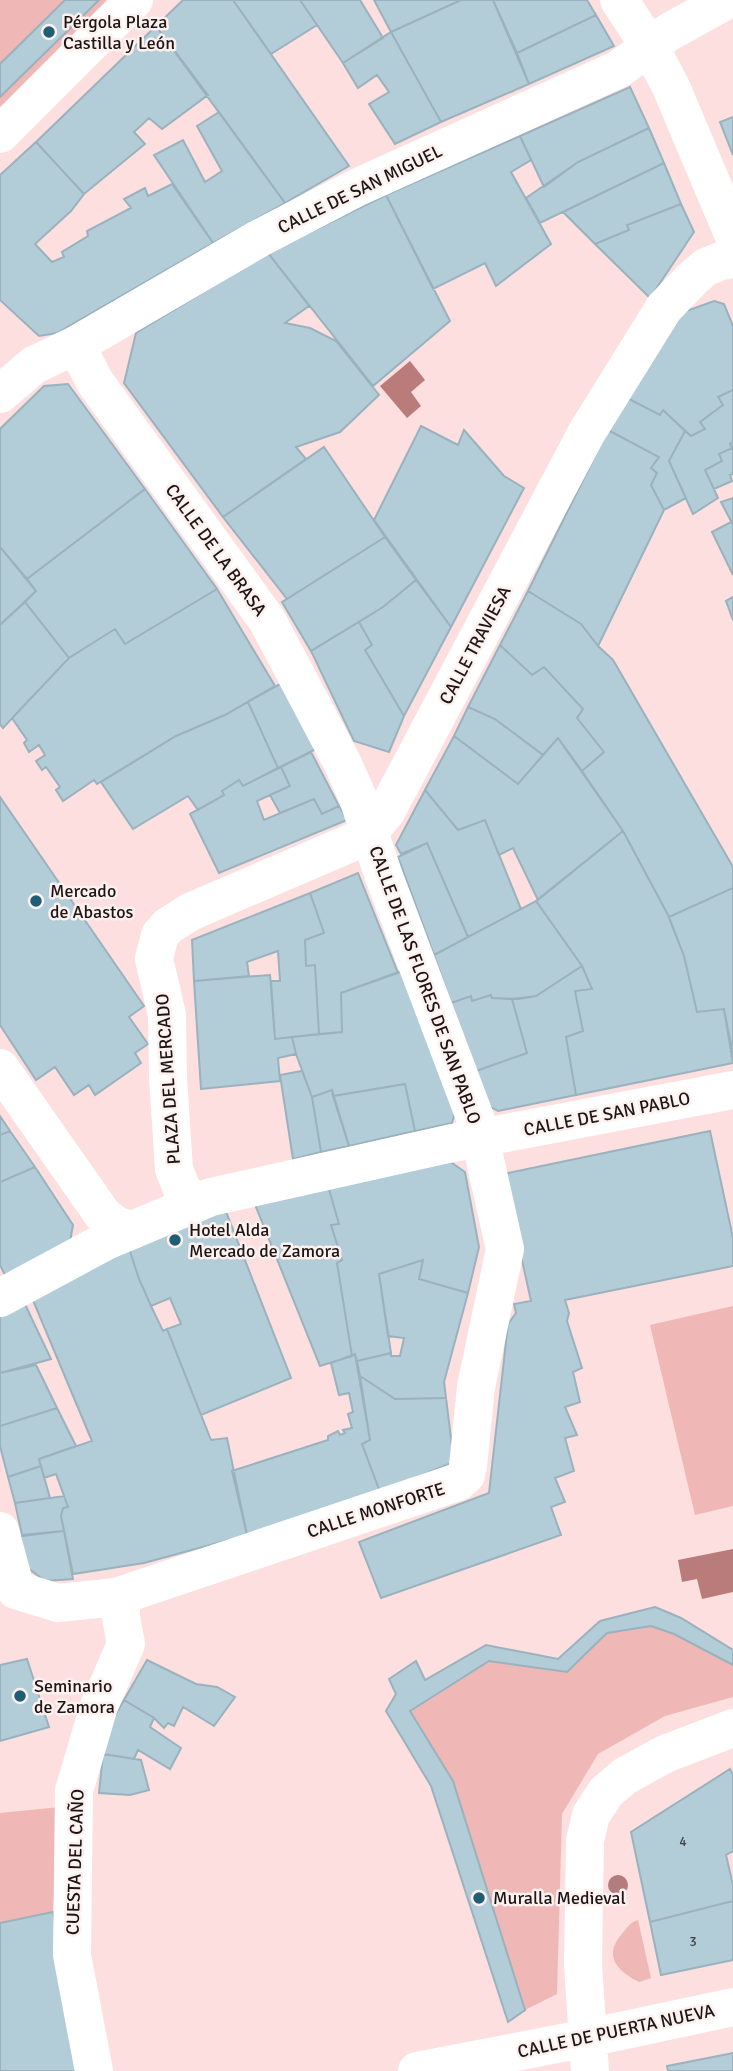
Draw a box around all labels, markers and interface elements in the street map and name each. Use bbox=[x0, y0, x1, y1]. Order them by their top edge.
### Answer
place label: Pérgola Plaza Castilla y León bbox=[63, 11, 175, 54]
marker: Pérgola Plaza Castilla y León bbox=[41, 24, 57, 40]
street label: CALLE DE SAN MIGUEL bbox=[274, 140, 446, 238]
street label: CALLE DE LA BRASA bbox=[161, 480, 271, 620]
street label: CALLE TRAVIESA bbox=[435, 582, 515, 708]
street label: CALLE DE LAS FLORES DE SAN PABLO bbox=[364, 843, 486, 1127]
place label: Mercado de Abastos bbox=[50, 880, 134, 923]
marker: Mercado de Abastos bbox=[28, 893, 44, 909]
street label: PLAZA DEL MERCADO bbox=[151, 993, 185, 1165]
street label: CALLE DE SAN PABLO bbox=[522, 1087, 692, 1141]
place label: Hotel Alda Mercado de Zamora bbox=[189, 1219, 340, 1262]
marker: Hotel Alda Mercado de Zamora bbox=[167, 1232, 183, 1248]
street label: CALLE MONFORTE bbox=[304, 1477, 448, 1543]
place label: Seminario de Zamora bbox=[34, 1675, 115, 1718]
marker: Seminario de Zamora bbox=[12, 1688, 28, 1704]
street label: CUESTA DEL CAÑO bbox=[61, 1789, 89, 1935]
house number: 4 bbox=[679, 1833, 687, 1850]
place label: Muralla Medieval bbox=[493, 1887, 626, 1909]
marker: Muralla Medieval bbox=[471, 1890, 487, 1906]
house number: 3 bbox=[689, 1933, 697, 1950]
street label: CALLE DE PUERTA NUEVA bbox=[515, 1999, 717, 2063]

